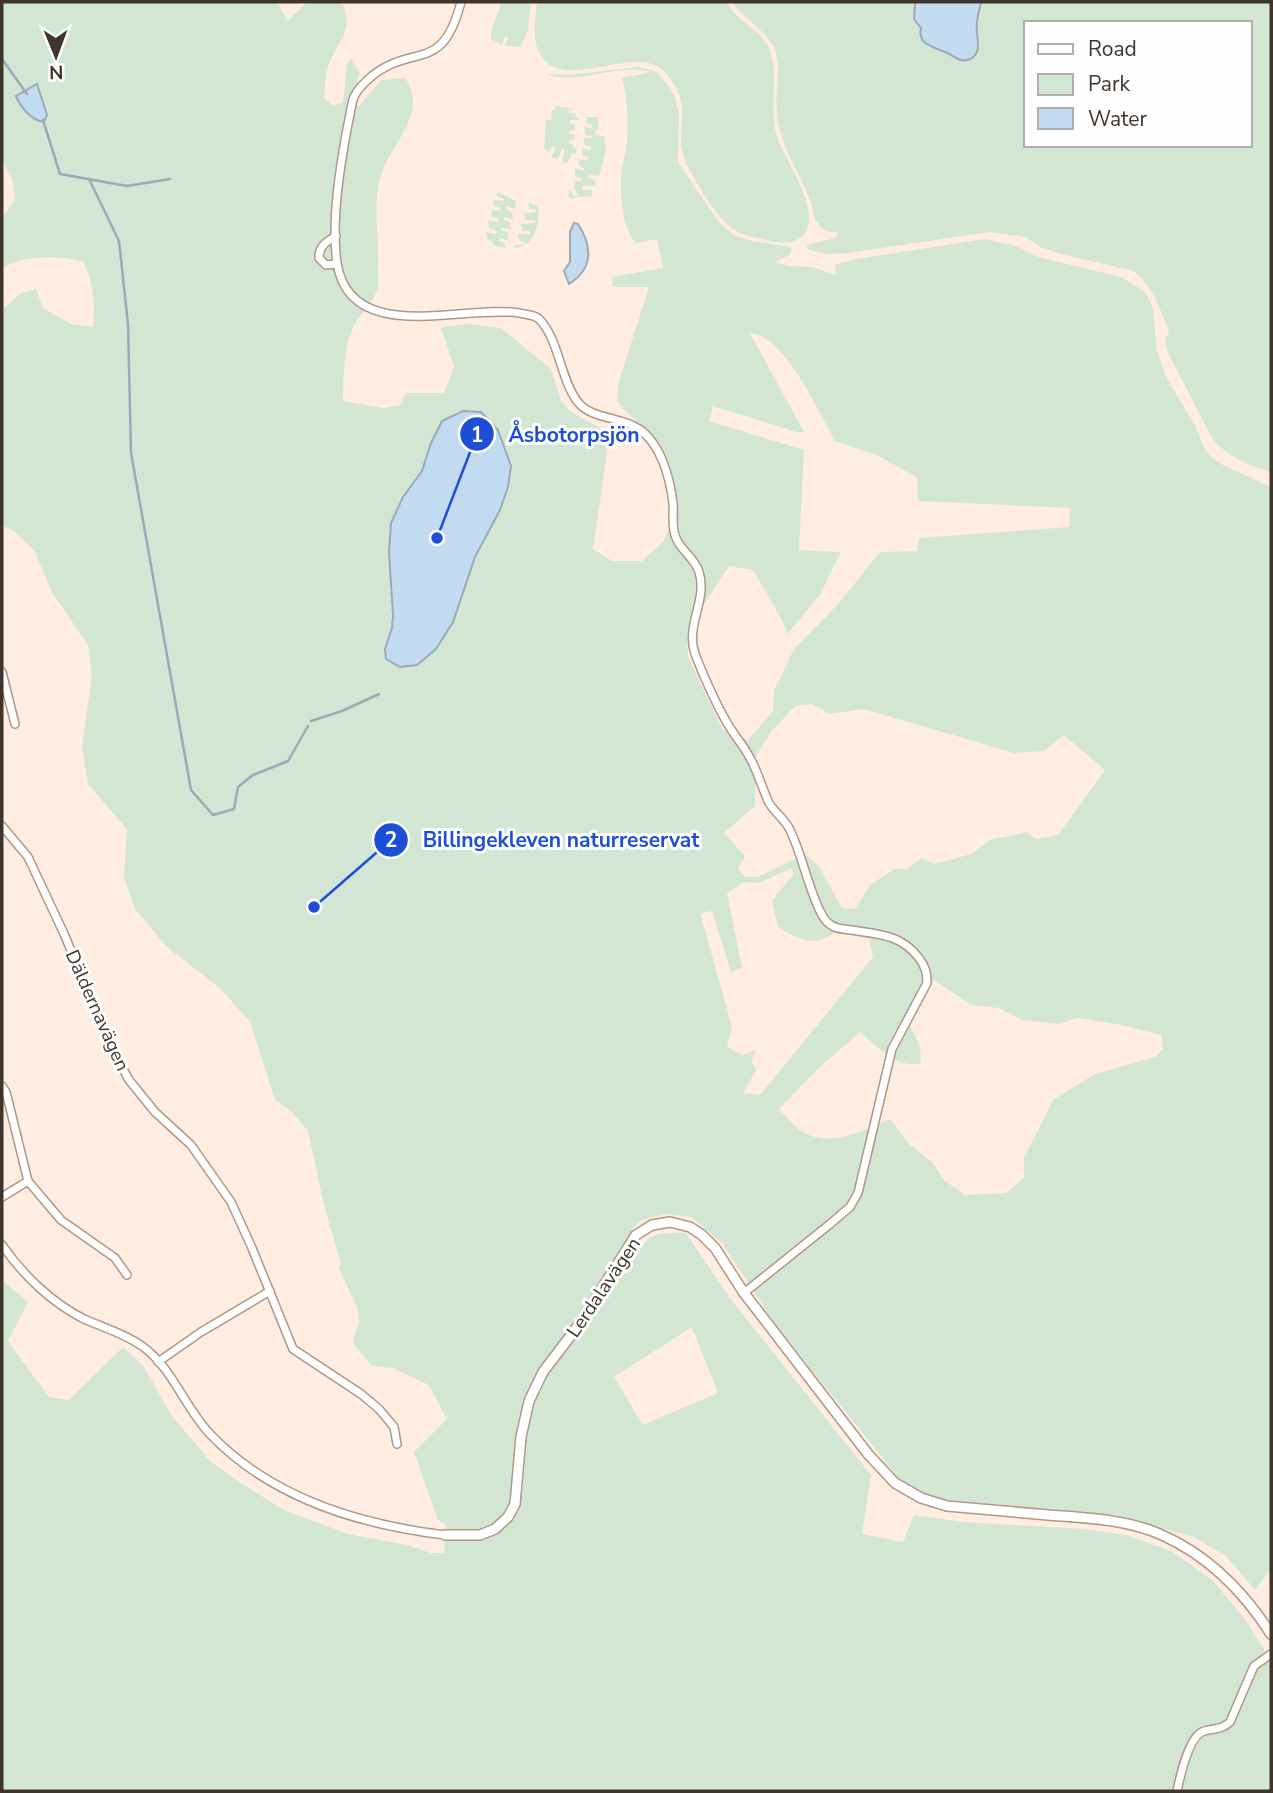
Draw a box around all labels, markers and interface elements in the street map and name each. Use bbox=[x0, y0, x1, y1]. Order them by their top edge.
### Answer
north arrow bbox=[21, 21, 91, 91]
legend bbox=[1024, 21, 1252, 147]
text: Road bbox=[1088, 35, 1137, 63]
text: N bbox=[49, 59, 64, 85]
text: Park bbox=[1088, 70, 1130, 98]
text: Water bbox=[1088, 105, 1147, 133]
callout: Åsbotorpsjön bbox=[460, 413, 654, 455]
text: Åsbotorpsjön bbox=[508, 419, 640, 449]
text: 1 bbox=[471, 421, 483, 449]
callout: Billingekleven naturreservat bbox=[374, 819, 714, 861]
text: 2 bbox=[385, 826, 397, 854]
text: Billingekleven naturreservat bbox=[423, 826, 700, 854]
street label: Däldernavägen bbox=[59, 946, 135, 1075]
street label: Lerdalavägen bbox=[561, 1232, 647, 1343]

